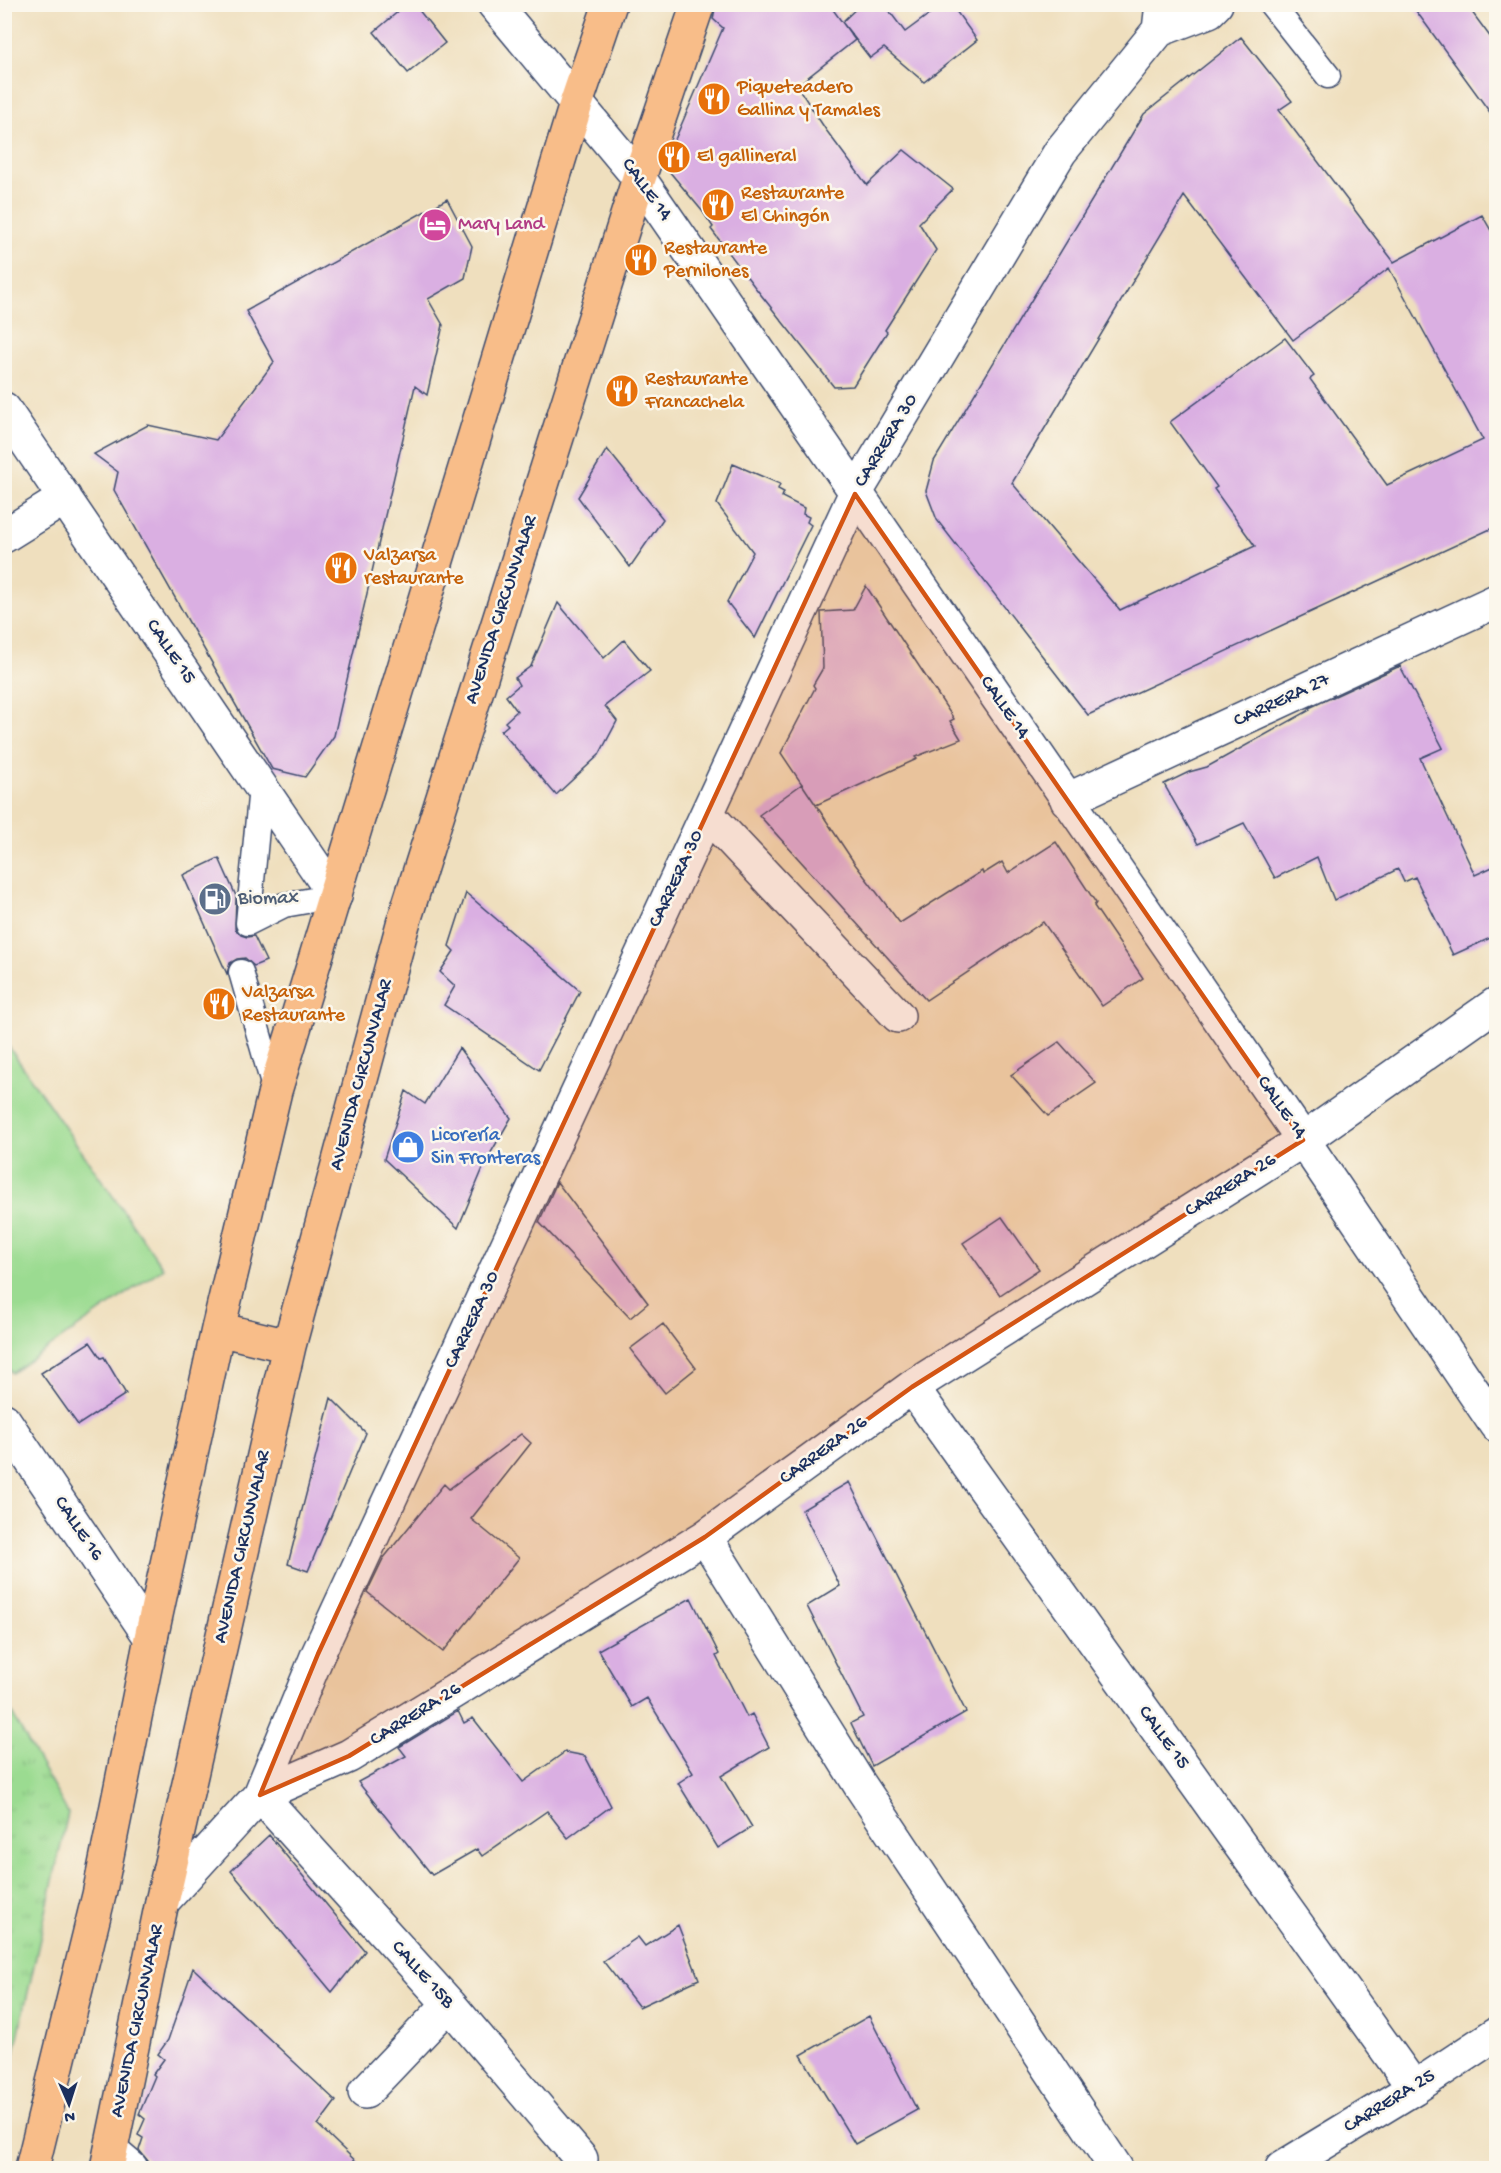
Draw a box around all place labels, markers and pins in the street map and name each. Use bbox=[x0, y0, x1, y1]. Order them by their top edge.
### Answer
place label: Piqueteadero Gallina y Tamales bbox=[736, 77, 881, 123]
restaurant icon: Piqueteadero Gallina y Tamales bbox=[696, 81, 732, 117]
restaurant icon: El gallineral bbox=[656, 139, 692, 175]
place label: El gallineral bbox=[697, 146, 797, 169]
place label: Restaurante El Chingón bbox=[741, 183, 845, 229]
restaurant icon: Restaurante El Chingón bbox=[700, 187, 736, 223]
hotel icon: Mary Land bbox=[417, 207, 453, 243]
place label: Mary Land bbox=[458, 214, 547, 237]
place label: Restaurante Pernilones bbox=[663, 238, 768, 284]
restaurant icon: Restaurante Pernilones bbox=[623, 242, 659, 278]
place label: Restaurante Francachela bbox=[644, 369, 749, 415]
restaurant icon: Restaurante Francachela bbox=[604, 373, 640, 409]
place label: Valzarsa restaurante bbox=[363, 545, 464, 591]
restaurant icon: Valzarsa restaurante bbox=[323, 550, 359, 586]
fuel station icon: Biomax bbox=[197, 881, 233, 917]
place label: Biomax bbox=[237, 888, 299, 911]
place label: Valzarsa Restaurante bbox=[241, 982, 346, 1028]
restaurant icon: Valzarsa Restaurante bbox=[201, 986, 237, 1022]
place label: Licorería Sin Fronteras bbox=[431, 1125, 541, 1171]
shop icon: Licorería Sin Fronteras bbox=[390, 1129, 426, 1165]

